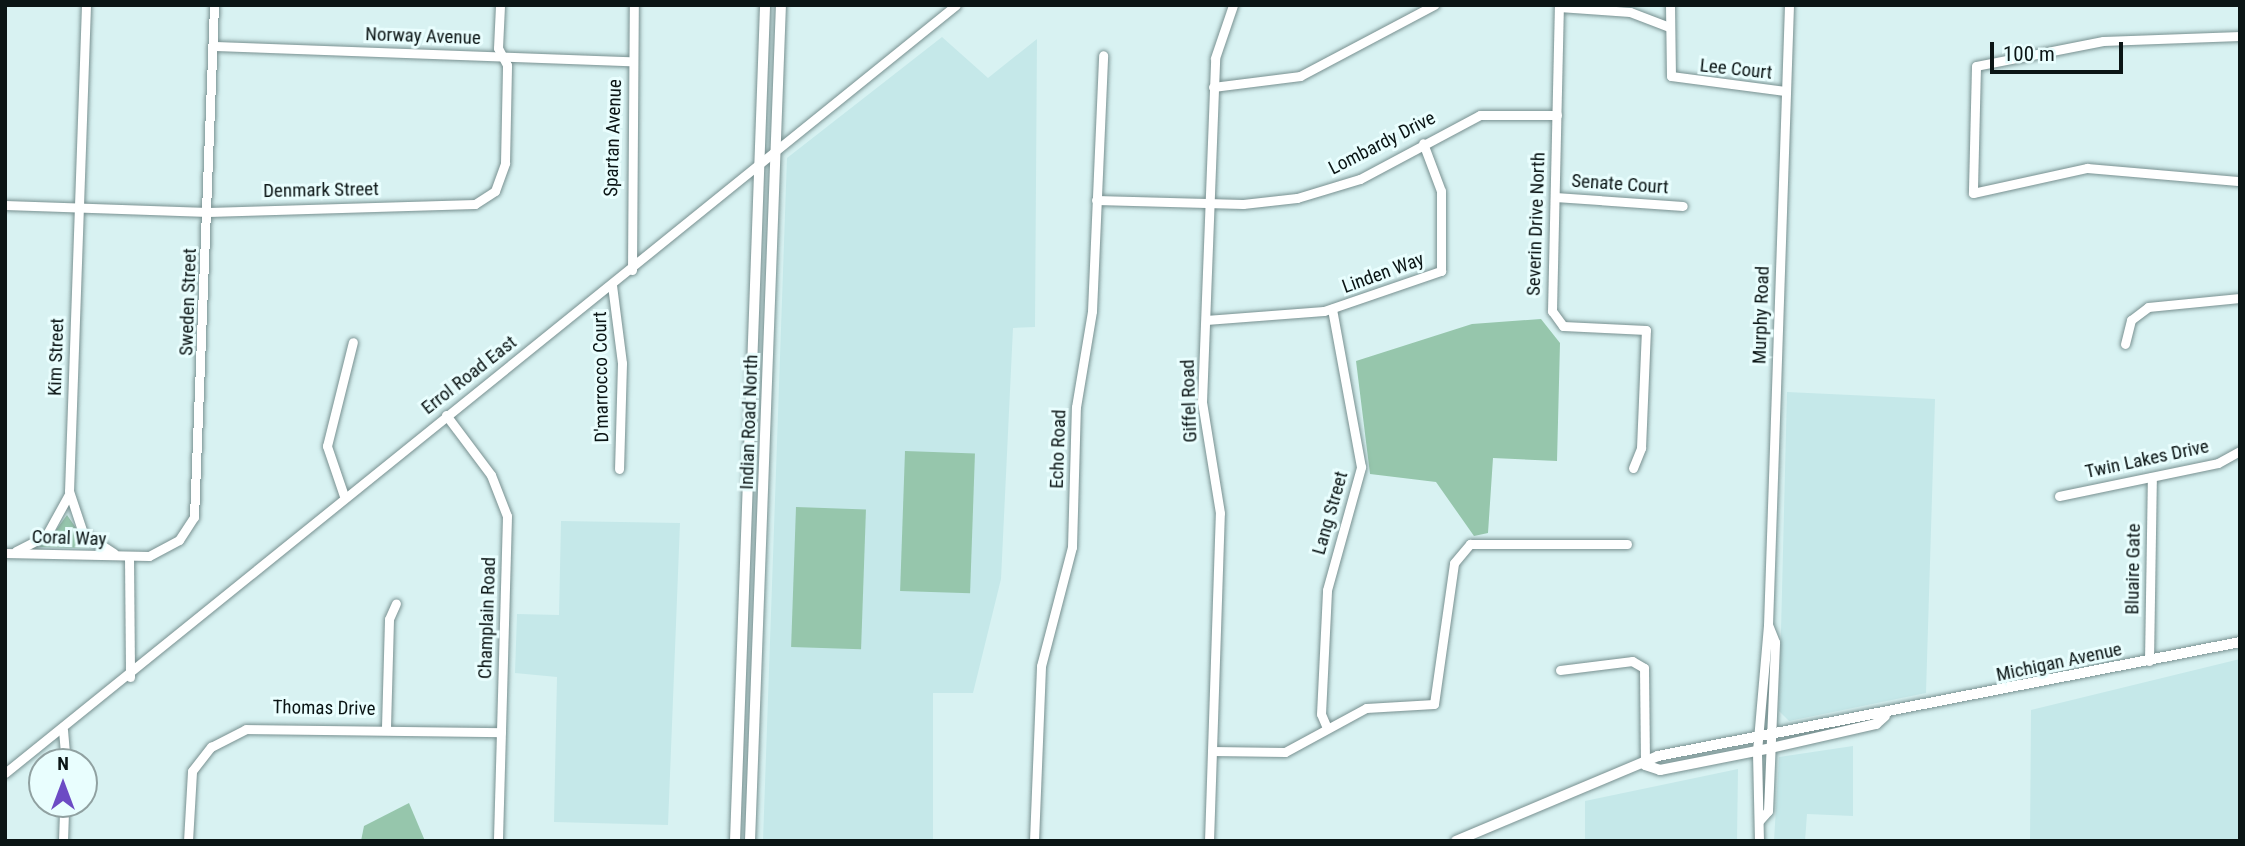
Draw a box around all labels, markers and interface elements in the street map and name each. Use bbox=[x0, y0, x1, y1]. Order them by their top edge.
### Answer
street label: Norway Avenue bbox=[365, 23, 481, 49]
scale bar bbox=[1993, 28, 2126, 72]
text: 100 m bbox=[2003, 42, 2055, 66]
street label: Lee Court bbox=[1699, 54, 1773, 84]
street label: Spartan Avenue bbox=[600, 79, 626, 197]
street label: Lombardy Drive bbox=[1325, 106, 1439, 180]
street label: Severin Drive North bbox=[1522, 152, 1550, 296]
street label: Senate Court bbox=[1571, 169, 1669, 199]
street label: Denmark Street bbox=[263, 178, 379, 202]
street label: Sweden Street bbox=[175, 248, 201, 356]
street label: Linden Way bbox=[1339, 248, 1427, 298]
street label: Murphy Road bbox=[1748, 265, 1774, 365]
street label: D'marrocco Court bbox=[588, 311, 614, 443]
street label: Kim Street bbox=[43, 318, 69, 396]
street label: Errol Road East bbox=[417, 331, 521, 419]
street label: Indian Road North bbox=[735, 354, 763, 490]
street label: Giffel Road bbox=[1176, 359, 1202, 443]
street label: Echo Road bbox=[1045, 409, 1071, 489]
street label: Twin Lakes Drive bbox=[2083, 435, 2211, 483]
street label: Lang Street bbox=[1307, 469, 1353, 557]
street label: Bluaire Gate bbox=[2121, 523, 2145, 615]
street label: Coral Way bbox=[31, 525, 107, 551]
street label: Champlain Road bbox=[473, 557, 501, 679]
street label: Michigan Avenue bbox=[1994, 638, 2124, 686]
street label: Thomas Drive bbox=[272, 696, 376, 720]
north arrow bbox=[28, 748, 98, 818]
text: N bbox=[57, 752, 69, 775]

